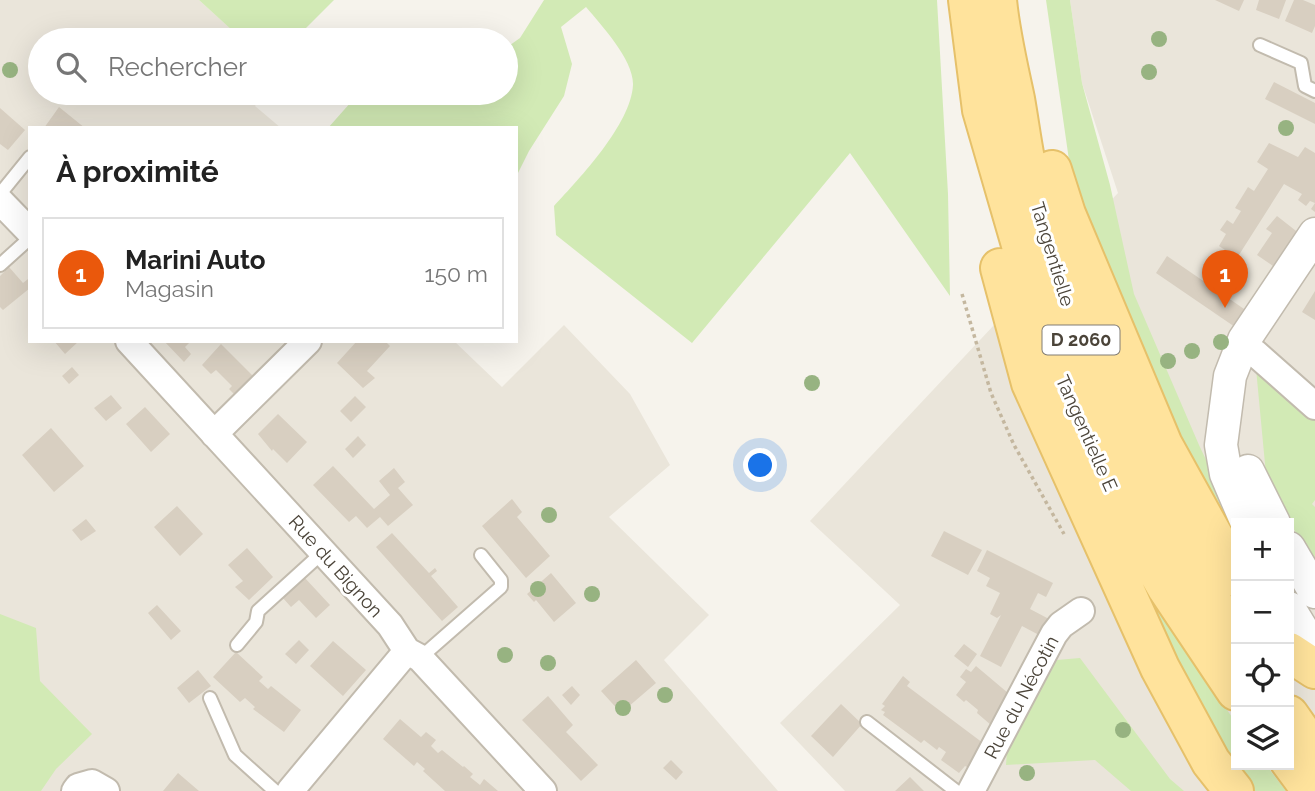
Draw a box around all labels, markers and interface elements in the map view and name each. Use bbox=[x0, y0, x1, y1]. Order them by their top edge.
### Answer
search box bbox=[28, 28, 518, 105]
icon: search bbox=[52, 48, 90, 86]
text: Rechercher bbox=[108, 52, 247, 82]
text: À proximité bbox=[56, 154, 219, 189]
street label: Tangentielle bbox=[1027, 199, 1079, 309]
text: Marini Auto bbox=[125, 245, 266, 275]
pin: 1 bbox=[1202, 250, 1248, 308]
text: 1 bbox=[75, 260, 87, 287]
text: 150 m bbox=[425, 260, 488, 287]
text: Magasin bbox=[125, 275, 214, 302]
road number: D 2060 bbox=[1042, 326, 1120, 354]
street label: Tangentielle E bbox=[1052, 372, 1122, 494]
your location bbox=[743, 448, 777, 482]
street label: Rue du Bignon bbox=[284, 511, 388, 621]
map controls bbox=[1231, 518, 1294, 770]
button: + bbox=[1231, 518, 1294, 581]
button: − bbox=[1231, 581, 1294, 644]
street label: Rue du Nécotin bbox=[979, 632, 1063, 762]
button: locate bbox=[1231, 644, 1294, 707]
button: layers bbox=[1231, 707, 1294, 770]

